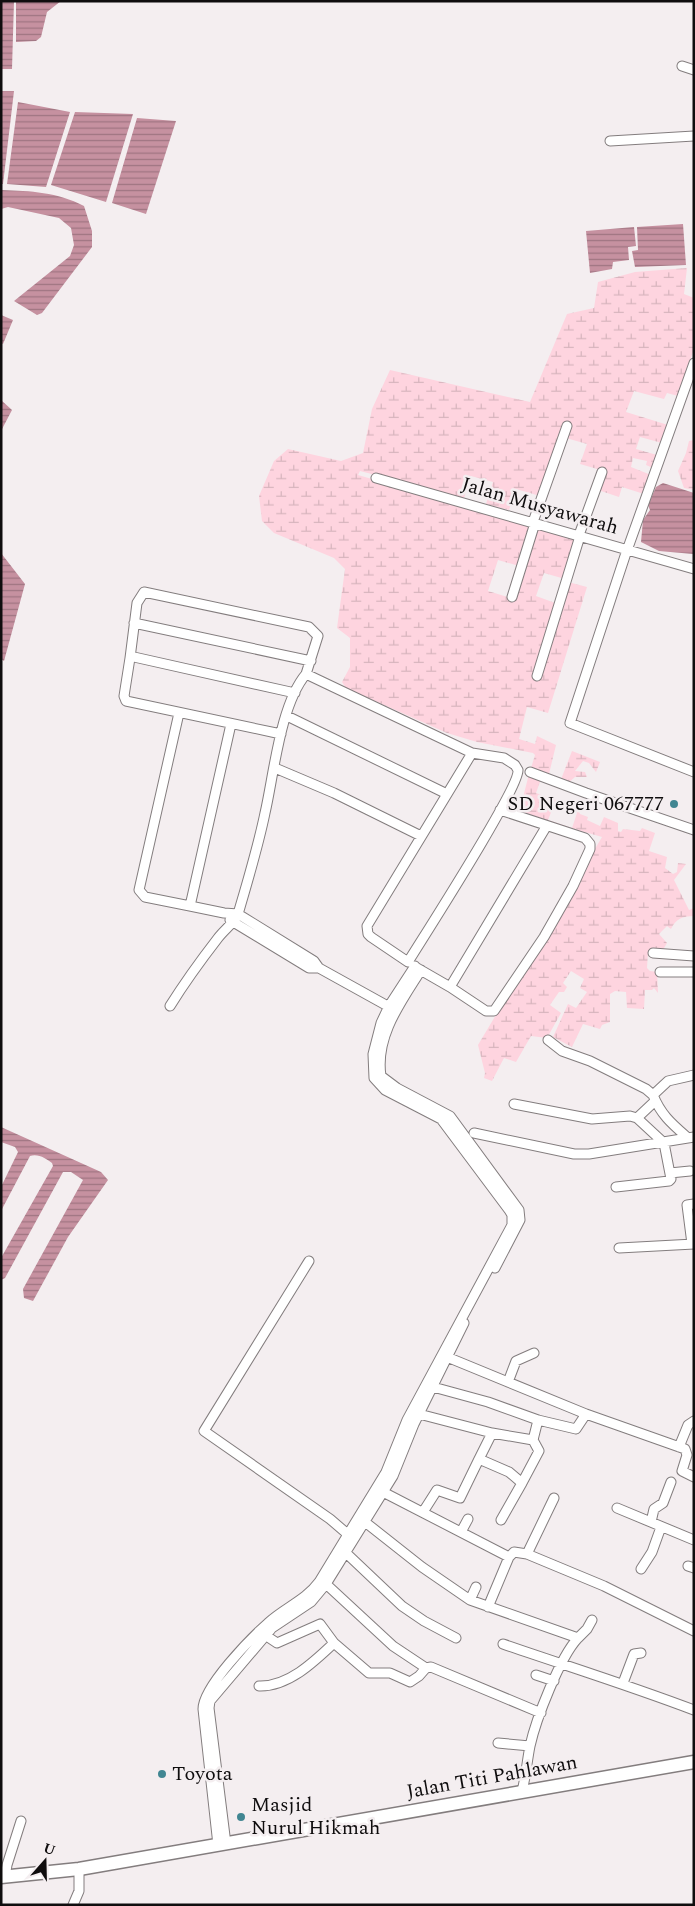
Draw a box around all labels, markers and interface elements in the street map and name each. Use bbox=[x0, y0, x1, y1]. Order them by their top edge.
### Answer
street label: Jalan Musyawarah bbox=[458, 469, 622, 543]
place label: SD Negeri 067777 bbox=[508, 789, 664, 819]
marker: SD Negeri 067777 bbox=[668, 798, 680, 810]
street label: Jalan Titi Pahlawan bbox=[404, 1747, 580, 1807]
place label: Toyota bbox=[172, 1759, 233, 1789]
marker: Toyota bbox=[156, 1768, 168, 1780]
place label: Masjid Nurul Hikmah bbox=[251, 1790, 380, 1843]
marker: Masjid Nurul Hikmah bbox=[235, 1811, 247, 1823]
north arrow bbox=[20, 1836, 70, 1886]
text: U bbox=[40, 1837, 59, 1861]

